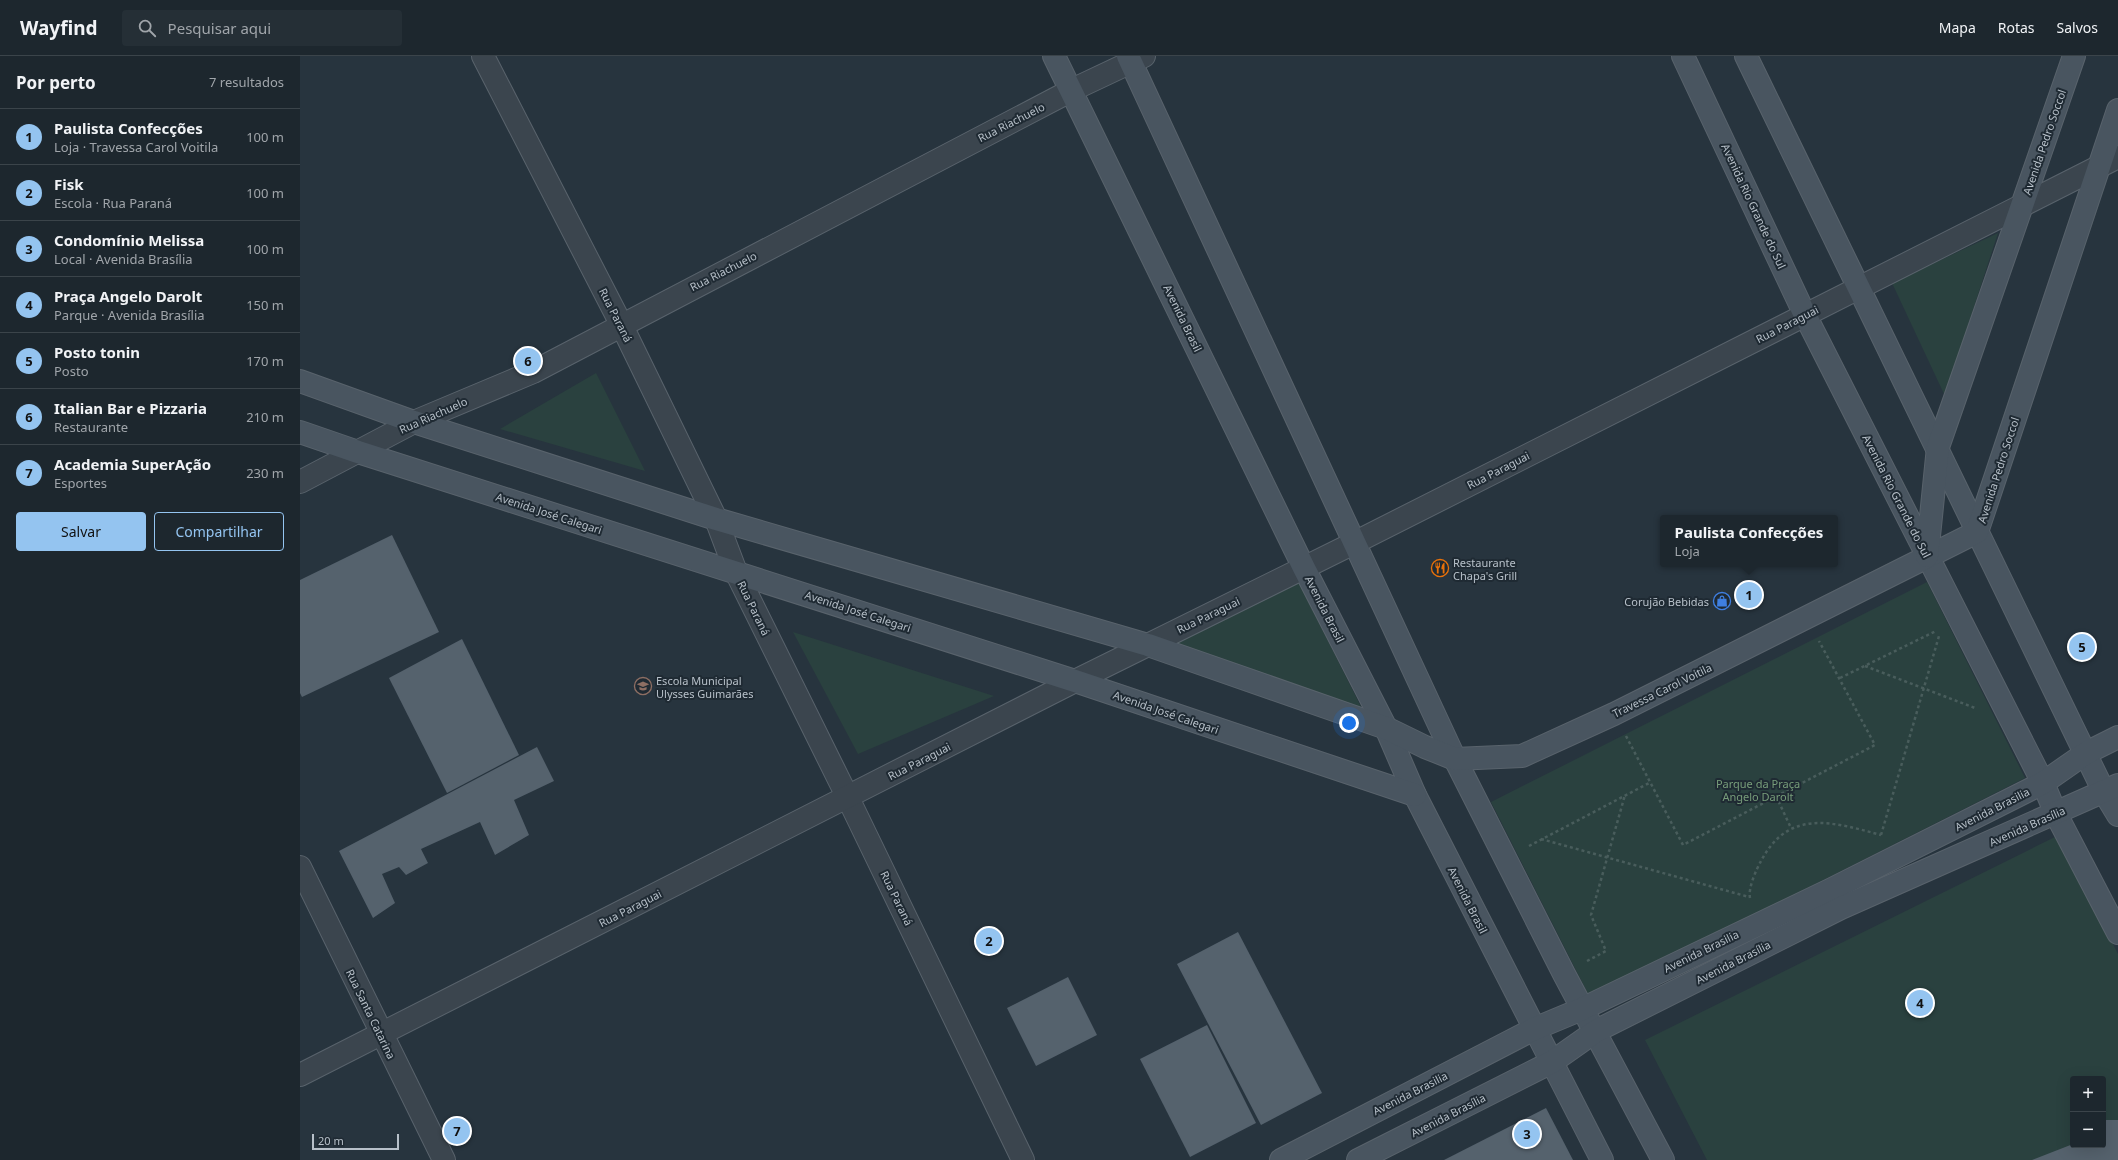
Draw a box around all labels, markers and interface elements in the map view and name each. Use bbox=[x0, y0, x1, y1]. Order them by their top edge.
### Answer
search box bbox=[122, 10, 402, 46]
text: Wayfind bbox=[20, 15, 98, 41]
icon: search bbox=[136, 17, 158, 39]
text: Pesquisar aqui bbox=[168, 18, 271, 38]
text: Mapa bbox=[1939, 18, 1976, 37]
text: Rotas bbox=[1998, 18, 2035, 37]
text: Salvos bbox=[2057, 18, 2098, 37]
text: Por perto bbox=[16, 71, 96, 94]
text: 7 resultados bbox=[209, 73, 284, 91]
street label: Avenida Pedro Soccol bbox=[2019, 87, 2069, 197]
street label: Rua Riachuelo bbox=[975, 99, 1047, 145]
text: Paulista Confecções bbox=[54, 118, 203, 138]
text: 1 bbox=[25, 128, 33, 146]
text: 100 m bbox=[246, 128, 284, 146]
text: Loja · Travessa Carol Voitila bbox=[54, 138, 218, 156]
street label: Avenida Rio Grande do Sul bbox=[1718, 141, 1790, 271]
text: Fisk bbox=[54, 174, 84, 194]
text: 2 bbox=[25, 184, 33, 202]
text: 100 m bbox=[246, 184, 284, 202]
text: Escola · Rua Paraná bbox=[54, 194, 172, 212]
text: Condomínio Melissa bbox=[54, 230, 204, 250]
text: 3 bbox=[25, 240, 33, 258]
text: 100 m bbox=[246, 240, 284, 258]
street label: Rua Riachuelo bbox=[687, 248, 759, 294]
text: Local · Avenida Brasília bbox=[54, 250, 193, 268]
street label: Avenida Brasil bbox=[1160, 282, 1206, 354]
street label: Rua Paraná bbox=[596, 285, 636, 345]
text: Praça Angelo Darolt bbox=[54, 286, 202, 306]
text: 4 bbox=[25, 296, 33, 314]
text: 150 m bbox=[246, 296, 284, 314]
street label: Rua Paraguai bbox=[1753, 302, 1821, 346]
text: Parque · Avenida Brasília bbox=[54, 306, 205, 324]
text: Posto tonin bbox=[54, 342, 140, 362]
pin: 6 bbox=[515, 346, 541, 376]
text: 5 bbox=[25, 352, 33, 370]
text: 170 m bbox=[246, 352, 284, 370]
text: Posto bbox=[54, 362, 89, 380]
street label: Rua Riachuelo bbox=[397, 393, 470, 437]
text: Italian Bar e Pizzaria bbox=[54, 398, 207, 418]
text: 6 bbox=[25, 408, 33, 426]
text: 210 m bbox=[246, 408, 284, 426]
street label: Avenida Pedro Soccol bbox=[1974, 415, 2022, 525]
text: Restaurante bbox=[54, 418, 128, 436]
street label: Avenida Rio Grande do Sul bbox=[1859, 432, 1935, 560]
street label: Rua Paraguai bbox=[1464, 448, 1532, 492]
text: Academia SuperAção bbox=[54, 454, 211, 474]
text: 7 bbox=[25, 464, 33, 482]
text: 230 m bbox=[246, 464, 284, 482]
text: Esportes bbox=[54, 474, 107, 492]
street label: Avenida José Calegari bbox=[494, 489, 604, 537]
button: Salvar bbox=[16, 512, 146, 551]
button: Compartilhar bbox=[154, 512, 284, 551]
popup bbox=[1660, 515, 1838, 567]
text: Paulista Confecções bbox=[1675, 522, 1823, 542]
text: Loja bbox=[1675, 542, 1700, 560]
place label: Restaurante Chapa's Grill bbox=[1453, 555, 1517, 583]
restaurant icon: Restaurante Chapa's Grill bbox=[1430, 558, 1450, 578]
street label: Avenida Brasil bbox=[1302, 573, 1348, 645]
street label: Rua Paraná bbox=[734, 578, 774, 638]
pin: 1 bbox=[1736, 580, 1762, 610]
street label: Avenida José Calegari bbox=[803, 587, 913, 635]
shop icon: Corujão Bebidas bbox=[1712, 591, 1732, 611]
street label: Rua Paraguai bbox=[1174, 593, 1242, 637]
place label: Corujão Bebidas bbox=[1624, 594, 1709, 609]
pin: 5 bbox=[2069, 632, 2095, 662]
street label: Travessa Carol Voitila bbox=[1610, 659, 1714, 721]
place label: Escola Municipal Ulysses Guimarães bbox=[656, 673, 753, 701]
school or university icon: Escola Municipal Ulysses Guimarães bbox=[633, 676, 653, 696]
street label: Avenida José Calegari bbox=[1111, 687, 1221, 737]
your location bbox=[1339, 713, 1359, 733]
street label: Rua Paraguai bbox=[885, 739, 953, 783]
park label: Parque da Praça Angelo Darolt bbox=[1716, 776, 1800, 804]
street label: Avenida Brasilia bbox=[1952, 784, 2032, 834]
street label: Avenida Brasília bbox=[1987, 803, 2067, 849]
street label: Avenida Brasil bbox=[1445, 864, 1491, 936]
street label: Rua Paraná bbox=[877, 868, 917, 928]
street label: Rua Paraguai bbox=[596, 886, 664, 930]
pin: 2 bbox=[976, 926, 1002, 956]
street label: Avenida Brasilia bbox=[1661, 926, 1741, 976]
street label: Avenida Brasília bbox=[1693, 937, 1773, 987]
street label: Rua Santa Catarina bbox=[343, 967, 399, 1061]
pin: 4 bbox=[1907, 988, 1933, 1018]
street label: Avenida Brasilia bbox=[1370, 1068, 1450, 1118]
map controls bbox=[2070, 1076, 2106, 1148]
button: + bbox=[2070, 1076, 2106, 1112]
street label: Avenida Brasília bbox=[1408, 1090, 1488, 1140]
button: − bbox=[2070, 1112, 2106, 1148]
pin: 7 bbox=[444, 1116, 470, 1146]
pin: 3 bbox=[1514, 1119, 1540, 1149]
scale bar bbox=[312, 1132, 399, 1151]
text: 20 m bbox=[318, 1133, 344, 1148]

